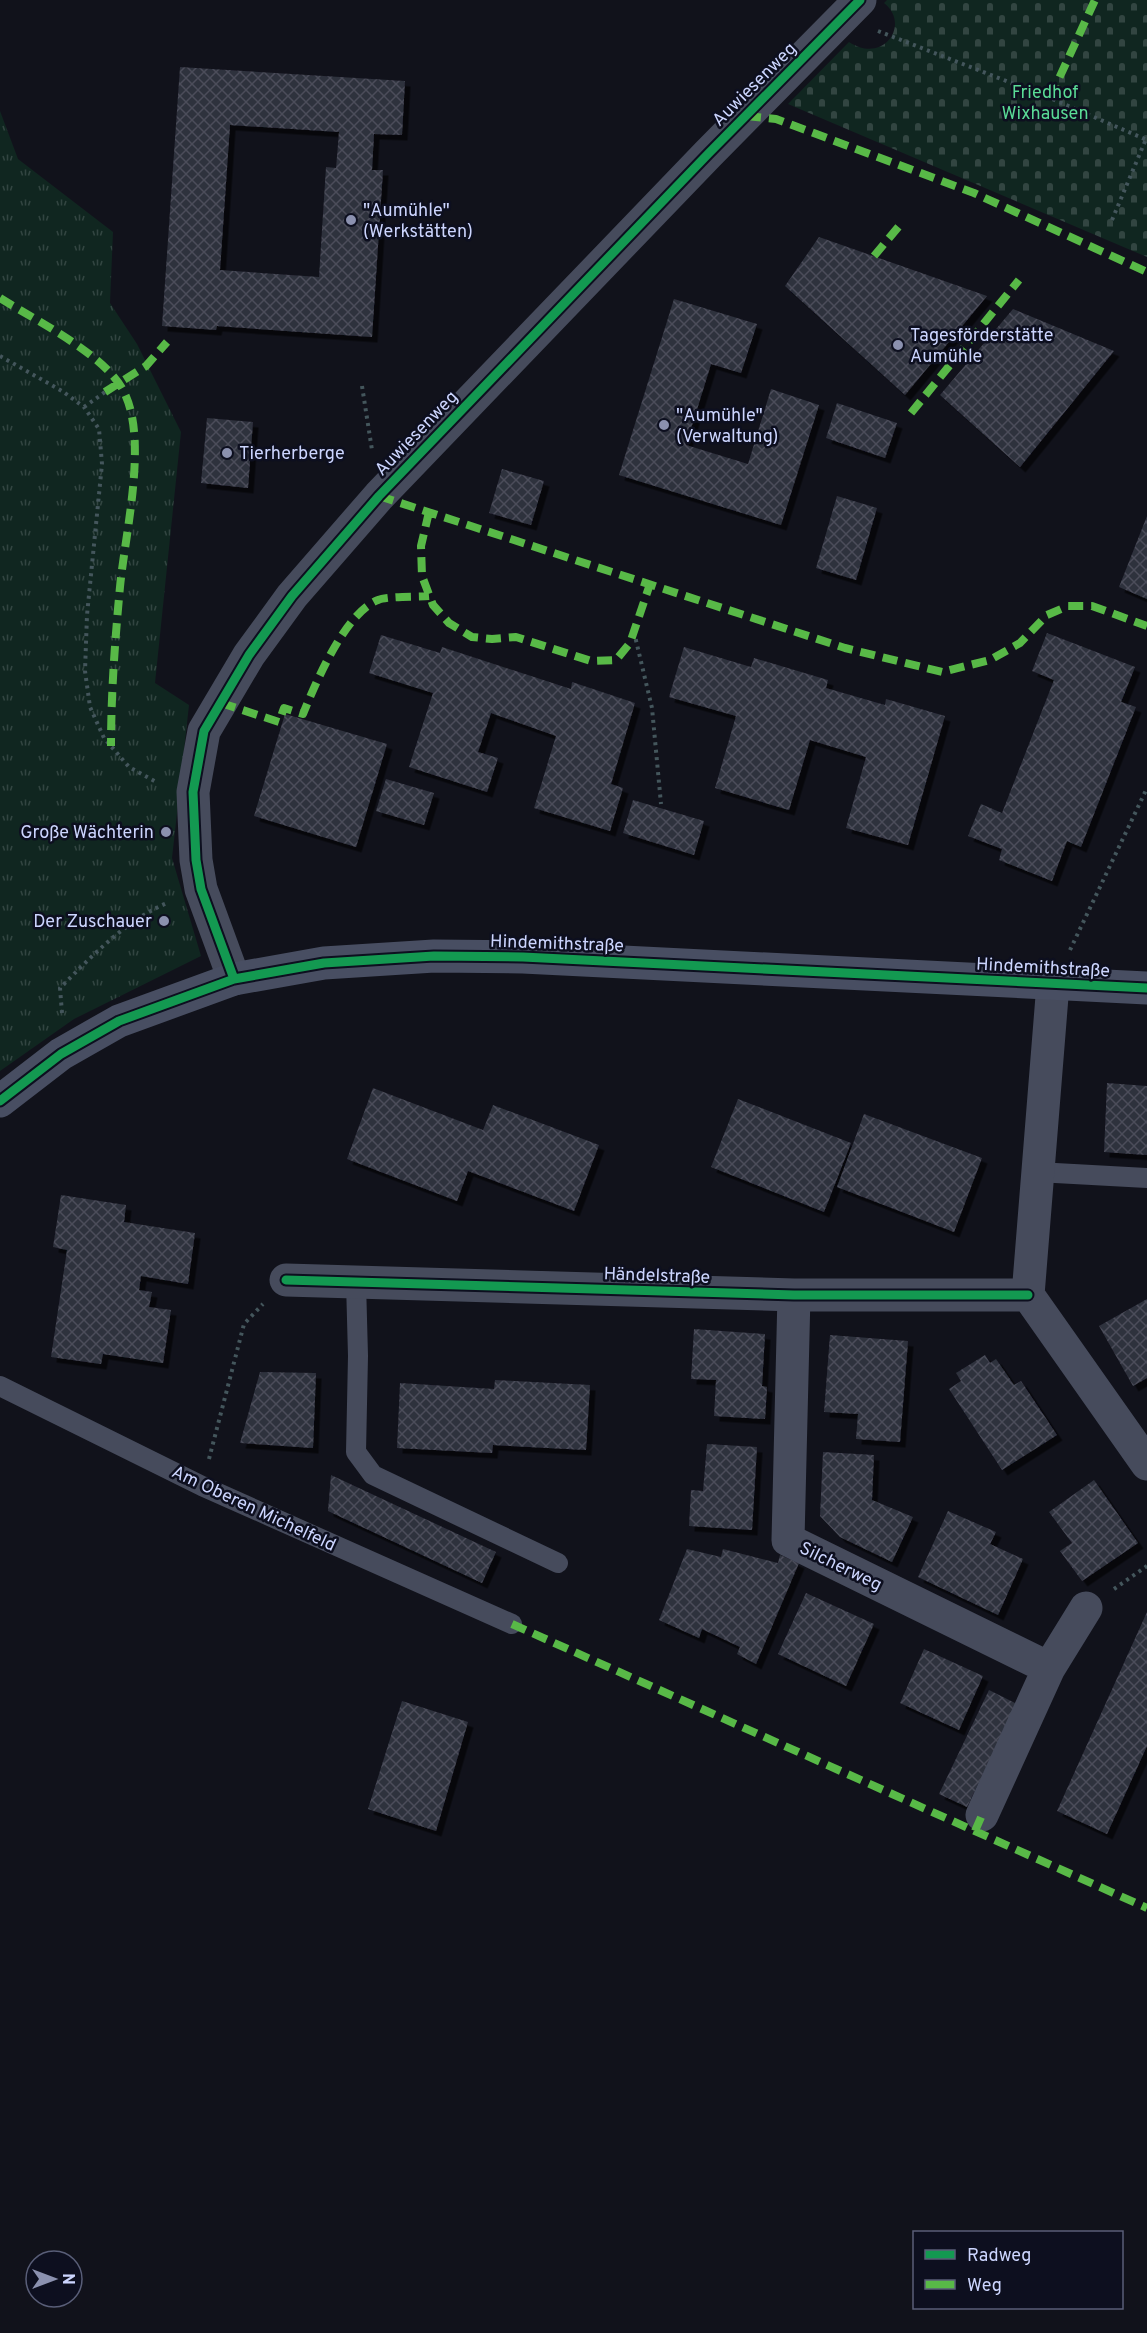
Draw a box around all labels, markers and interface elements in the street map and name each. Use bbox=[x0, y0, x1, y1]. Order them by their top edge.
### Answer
street label: Auwiesenweg bbox=[708, 38, 802, 132]
park label: Friedhof Wixhausen bbox=[1001, 82, 1089, 126]
place label: "Aumühle" (Werkstätten) bbox=[363, 200, 473, 244]
marker: "Aumühle" (Werkstätten) bbox=[344, 213, 358, 227]
place label: Tagesförderstätte Aumühle bbox=[910, 325, 1053, 369]
marker: Tagesförderstätte Aumühle bbox=[891, 338, 905, 352]
street label: Auwiesenweg bbox=[371, 386, 464, 482]
place label: "Aumühle" (Verwaltung) bbox=[676, 405, 779, 449]
marker: "Aumühle" (Verwaltung) bbox=[657, 418, 671, 432]
place label: Tierherberge bbox=[239, 443, 345, 466]
marker: Tierherberge bbox=[220, 446, 234, 460]
place label: Große Wächterin bbox=[20, 822, 154, 845]
marker: Große Wächterin bbox=[159, 825, 173, 839]
place label: Der Zuschauer bbox=[33, 911, 152, 934]
marker: Der Zuschauer bbox=[157, 914, 171, 928]
street label: Hindemithstraße bbox=[490, 931, 624, 958]
street label: Hindemithstraße bbox=[975, 954, 1110, 983]
street label: Händelstraße bbox=[603, 1263, 711, 1290]
street label: Am Oberen Michelfeld bbox=[167, 1461, 339, 1558]
street label: Silcherweg bbox=[795, 1537, 885, 1597]
legend bbox=[913, 2231, 1123, 2309]
text: Radweg bbox=[967, 2245, 1031, 2268]
north arrow bbox=[24, 2249, 84, 2309]
text: N bbox=[57, 2273, 77, 2285]
text: Weg bbox=[967, 2275, 1002, 2298]

